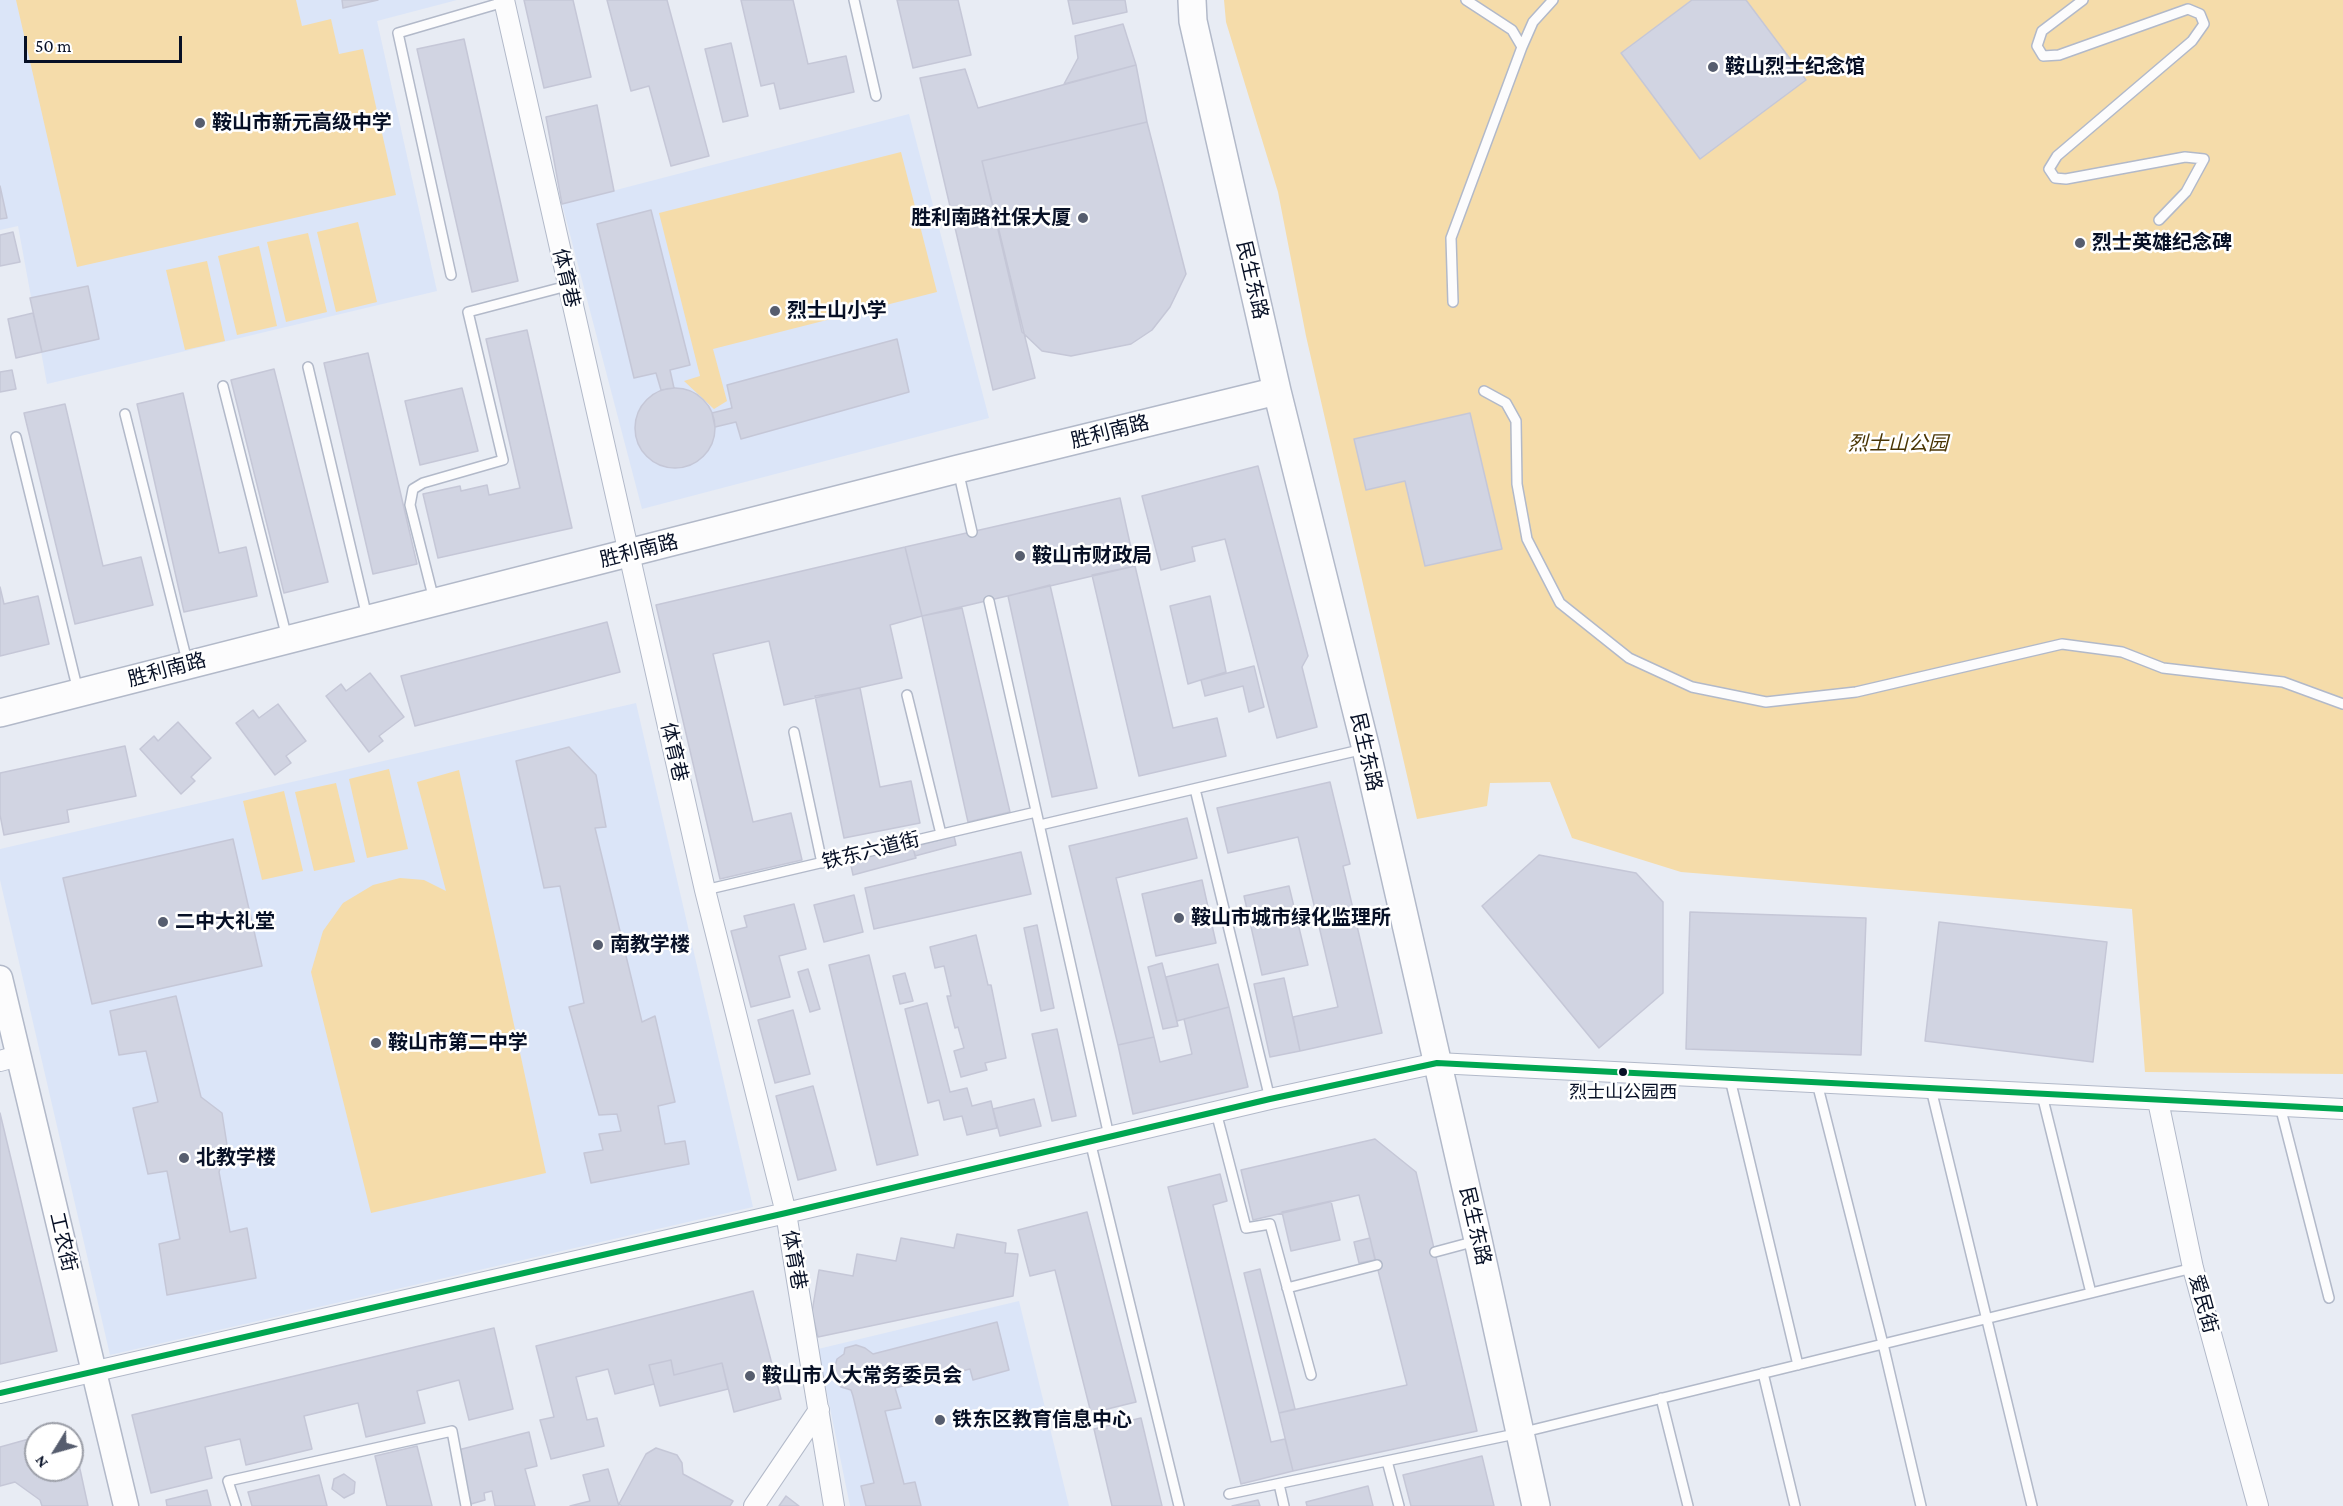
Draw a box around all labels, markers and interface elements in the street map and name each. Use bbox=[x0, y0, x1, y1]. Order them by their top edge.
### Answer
scale bar bbox=[27, 24, 184, 62]
text: 50 m bbox=[35, 36, 72, 56]
place label: 鞍山烈士纪念馆 bbox=[1725, 55, 1865, 79]
marker: 鞍山烈士纪念馆 bbox=[1706, 60, 1720, 74]
place label: 鞍山市新元高级中学 bbox=[212, 111, 392, 135]
marker: 鞍山市新元高级中学 bbox=[193, 116, 207, 130]
place label: 胜利南路社保大厦 bbox=[911, 206, 1071, 230]
marker: 胜利南路社保大厦 bbox=[1076, 211, 1090, 225]
place label: 烈士英雄纪念碑 bbox=[2092, 231, 2232, 255]
marker: 烈士英雄纪念碑 bbox=[2073, 236, 2087, 250]
street label: 民生东路 bbox=[1231, 238, 1273, 322]
street label: 体育巷 bbox=[548, 246, 584, 310]
place label: 烈士山小学 bbox=[787, 299, 887, 323]
marker: 烈士山小学 bbox=[768, 304, 782, 318]
street label: 胜利南路 bbox=[1068, 411, 1152, 453]
park label: 烈士山公园 bbox=[1848, 432, 1948, 456]
street label: 胜利南路 bbox=[597, 530, 681, 572]
place label: 鞍山市财政局 bbox=[1032, 544, 1152, 568]
marker: 鞍山市财政局 bbox=[1013, 549, 1027, 563]
street label: 胜利南路 bbox=[125, 648, 209, 692]
street label: 民生东路 bbox=[1345, 710, 1387, 794]
street label: 体育巷 bbox=[656, 720, 692, 784]
street label: 铁东六道街 bbox=[820, 827, 922, 875]
place label: 鞍山市城市绿化监理所 bbox=[1191, 906, 1391, 930]
place label: 二中大礼堂 bbox=[175, 910, 275, 934]
marker: 鞍山市城市绿化监理所 bbox=[1172, 911, 1186, 925]
marker: 二中大礼堂 bbox=[156, 915, 170, 929]
place label: 南教学楼 bbox=[610, 933, 690, 957]
marker: 南教学楼 bbox=[591, 938, 605, 952]
place label: 鞍山市第二中学 bbox=[388, 1031, 528, 1055]
marker: 鞍山市第二中学 bbox=[369, 1036, 383, 1050]
marker: 烈士山公园西 bbox=[1617, 1066, 1629, 1078]
place label: 烈士山公园西 bbox=[1569, 1081, 1677, 1103]
place label: 北教学楼 bbox=[196, 1146, 276, 1170]
marker: 北教学楼 bbox=[177, 1151, 191, 1165]
street label: 民生东路 bbox=[1454, 1184, 1496, 1268]
street label: 工农街 bbox=[45, 1210, 81, 1274]
street label: 体育巷 bbox=[777, 1228, 811, 1292]
street label: 爱民街 bbox=[2184, 1272, 2222, 1336]
place label: 鞍山市人大常务委员会 bbox=[762, 1364, 962, 1388]
marker: 鞍山市人大常务委员会 bbox=[743, 1369, 757, 1383]
place label: 铁东区教育信息中心 bbox=[952, 1408, 1132, 1432]
marker: 铁东区教育信息中心 bbox=[933, 1413, 947, 1427]
north arrow bbox=[24, 1422, 84, 1482]
text: N bbox=[31, 1452, 51, 1471]

